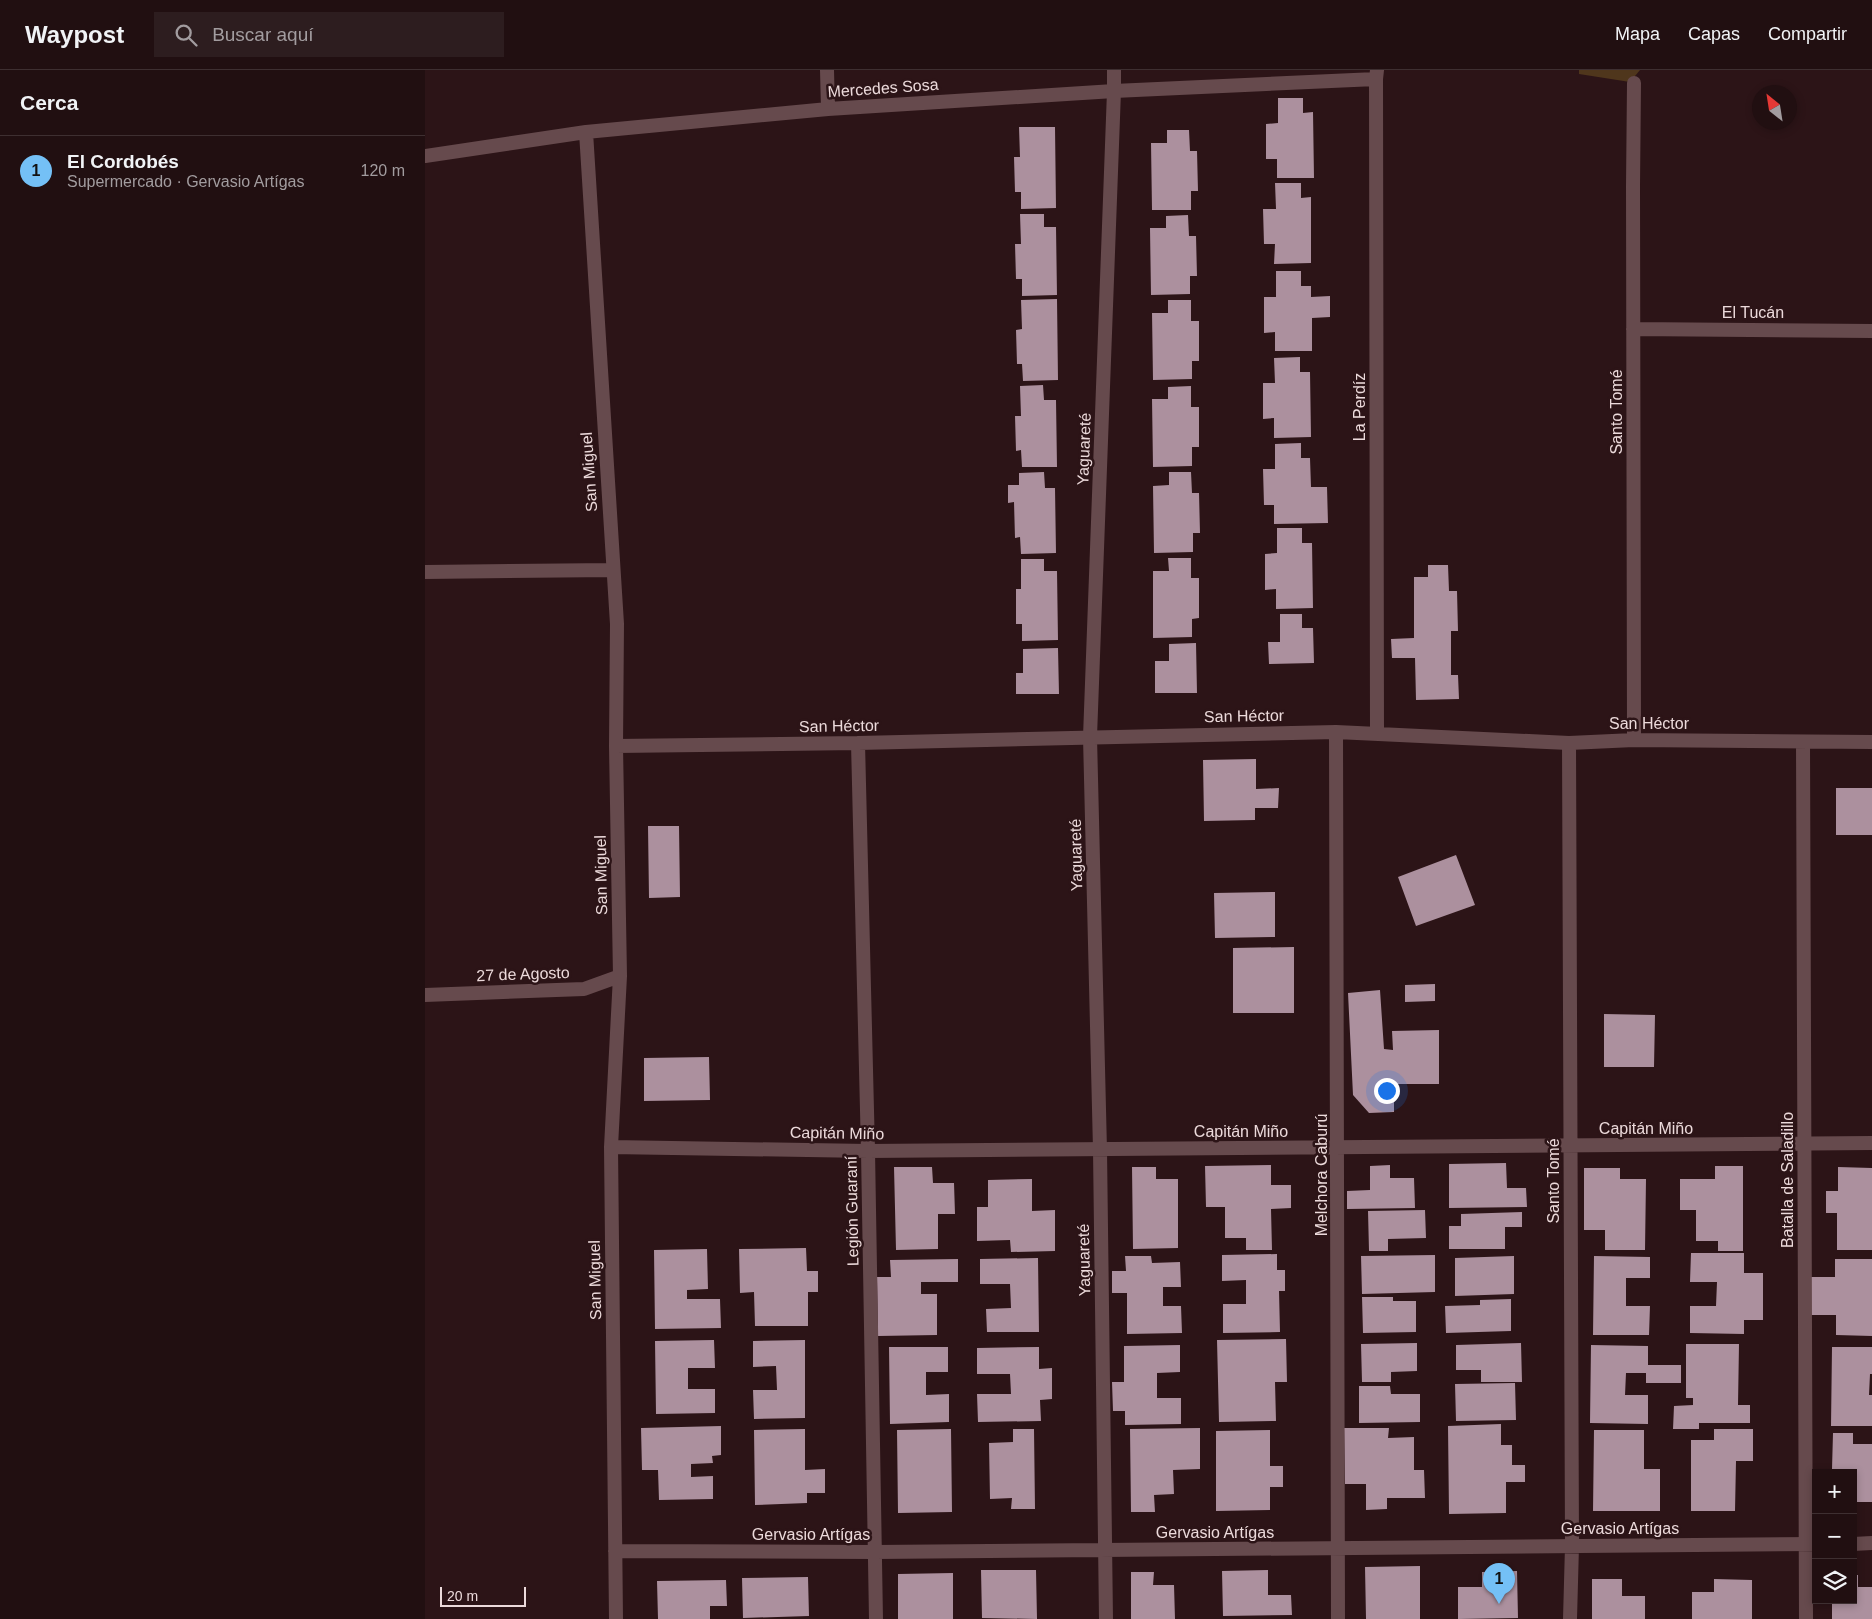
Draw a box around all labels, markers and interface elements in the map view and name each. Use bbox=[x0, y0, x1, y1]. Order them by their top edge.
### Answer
search box bbox=[154, 12, 504, 57]
text: Waypost bbox=[25, 21, 124, 48]
icon: search bbox=[172, 21, 200, 49]
text: Buscar aquí bbox=[212, 24, 314, 45]
text: Mapa bbox=[1615, 24, 1660, 44]
text: Capas bbox=[1688, 24, 1740, 44]
text: Compartir bbox=[1768, 24, 1847, 44]
street label: Mercedes Sosa bbox=[827, 76, 939, 100]
north arrow bbox=[1752, 85, 1797, 130]
text: Cerca bbox=[20, 91, 78, 114]
text: El Cordobés bbox=[67, 151, 179, 172]
text: 1 bbox=[32, 162, 40, 179]
text: 120 m bbox=[361, 162, 405, 179]
text: Supermercado · Gervasio Artígas bbox=[67, 173, 304, 190]
street label: El Tucán bbox=[1722, 304, 1784, 321]
street label: Santo Tomé bbox=[1608, 369, 1625, 455]
street label: La Perdíz bbox=[1351, 373, 1368, 441]
street label: Yaguareté bbox=[1074, 412, 1094, 486]
street label: San Miguel bbox=[578, 431, 600, 513]
street label: San Héctor bbox=[1204, 707, 1285, 725]
street label: San Héctor bbox=[1609, 715, 1690, 732]
street label: San Héctor bbox=[799, 717, 880, 735]
street label: Yaguareté bbox=[1067, 818, 1085, 891]
street label: San Miguel bbox=[592, 835, 610, 915]
street label: 27 de Agosto bbox=[476, 964, 570, 984]
your location bbox=[1374, 1078, 1400, 1104]
street label: Batalla de Saladillo bbox=[1779, 1112, 1796, 1248]
street label: Melchora Caburú bbox=[1313, 1114, 1330, 1236]
street label: Capitán Miño bbox=[1599, 1120, 1693, 1137]
street label: Capitán Miño bbox=[1194, 1123, 1288, 1140]
street label: Capitán Miño bbox=[790, 1124, 884, 1142]
street label: Santo Tomé bbox=[1545, 1138, 1562, 1224]
street label: Legión Guaraní bbox=[843, 1155, 861, 1266]
street label: Yaguareté bbox=[1075, 1223, 1093, 1296]
street label: San Miguel bbox=[586, 1240, 604, 1320]
map controls bbox=[1812, 1469, 1857, 1604]
button: + bbox=[1812, 1469, 1857, 1514]
button: − bbox=[1812, 1514, 1857, 1559]
street label: Gervasio Artígas bbox=[1561, 1520, 1679, 1537]
street label: Gervasio Artígas bbox=[1156, 1524, 1274, 1541]
street label: Gervasio Artígas bbox=[752, 1526, 870, 1543]
button: layers bbox=[1812, 1559, 1857, 1604]
pin: 1 bbox=[1483, 1563, 1515, 1604]
scale bar bbox=[440, 1584, 526, 1607]
text: 20 m bbox=[447, 1588, 478, 1604]

